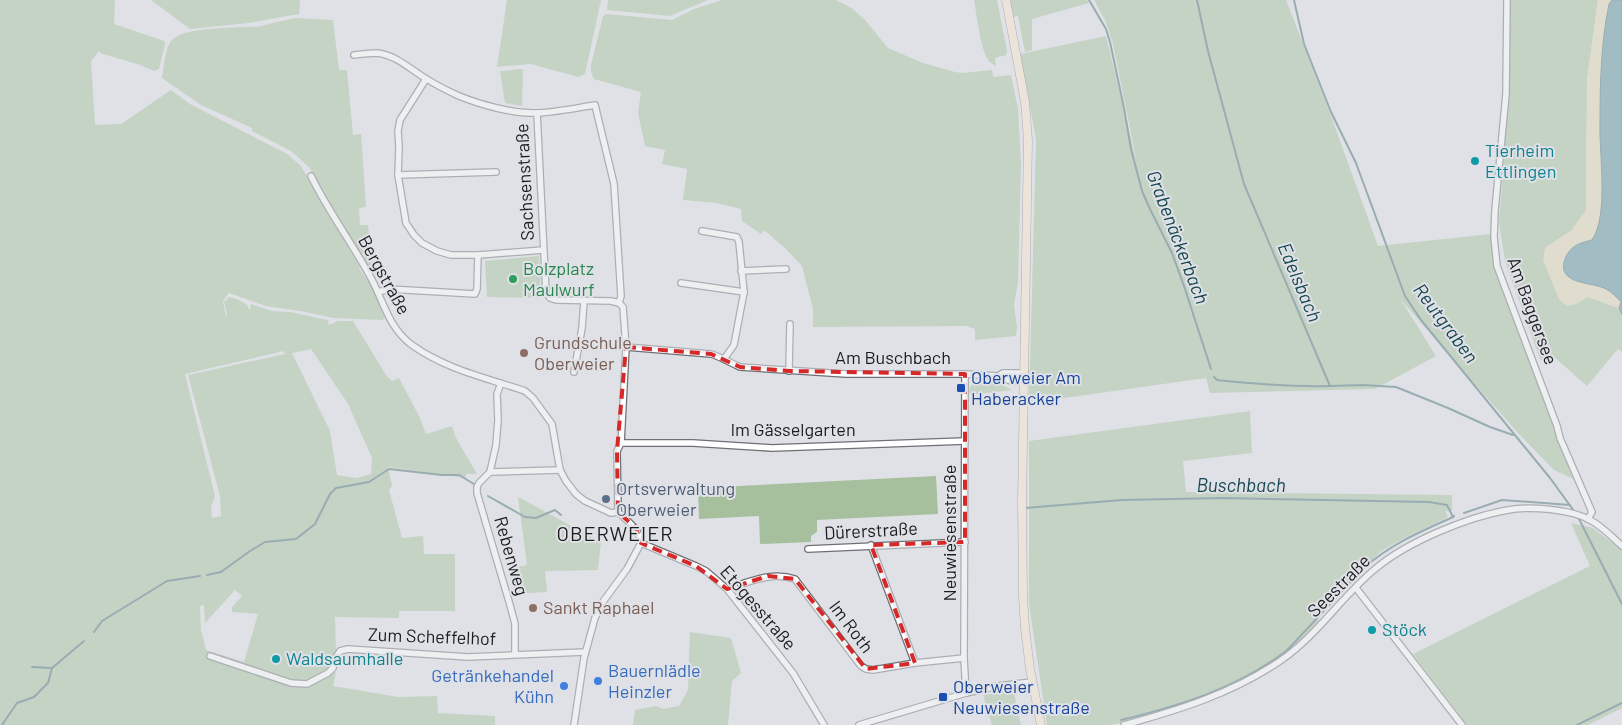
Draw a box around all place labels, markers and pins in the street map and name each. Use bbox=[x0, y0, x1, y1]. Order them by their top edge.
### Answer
place label: Tierheim Ettlingen bbox=[1485, 139, 1556, 182]
marker: Tierheim Ettlingen bbox=[1469, 155, 1481, 167]
place label: Bolzplatz Maulwurf bbox=[523, 257, 595, 300]
marker: Bolzplatz Maulwurf bbox=[507, 273, 519, 285]
place label: Grundschule Oberweier bbox=[534, 331, 632, 374]
marker: Grundschule Oberweier bbox=[518, 347, 530, 359]
place label: Oberweier Am Haberacker bbox=[971, 366, 1081, 409]
marker: Oberweier Am Haberacker bbox=[955, 382, 967, 394]
place label: Ortsverwaltung Oberweier bbox=[616, 477, 735, 520]
marker: Ortsverwaltung Oberweier bbox=[600, 493, 612, 505]
place label: Sankt Raphael bbox=[543, 596, 654, 618]
marker: Sankt Raphael bbox=[527, 602, 539, 614]
place label: Stöck bbox=[1382, 618, 1427, 640]
marker: Stöck bbox=[1366, 624, 1378, 636]
place label: Waldsaumhalle bbox=[286, 647, 403, 669]
marker: Waldsaumhalle bbox=[270, 653, 282, 665]
place label: Bauernlädle Heinzler bbox=[608, 659, 701, 702]
place label: Getränkehandel Kühn bbox=[431, 664, 554, 707]
marker: Bauernlädle Heinzler bbox=[592, 675, 604, 687]
place label: Oberweier Neuwiesenstraße bbox=[953, 675, 1090, 718]
marker: Getränkehandel Kühn bbox=[558, 680, 570, 692]
marker: Oberweier Neuwiesenstraße bbox=[937, 691, 949, 703]

